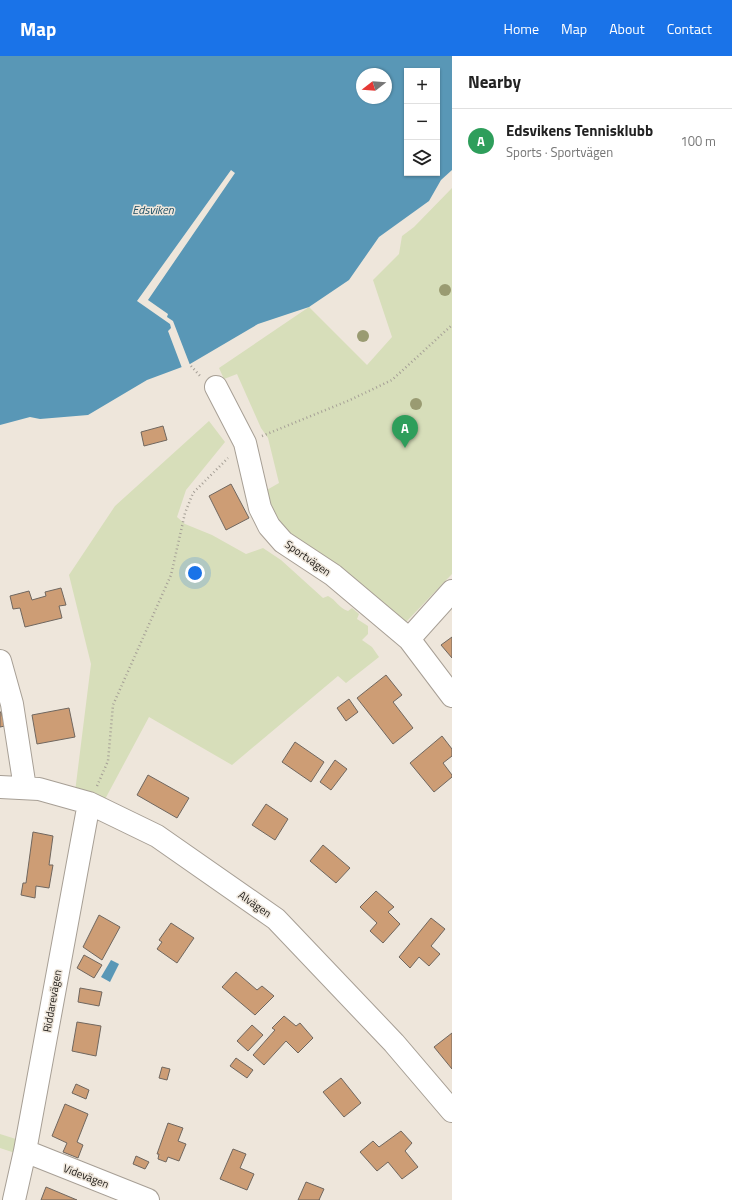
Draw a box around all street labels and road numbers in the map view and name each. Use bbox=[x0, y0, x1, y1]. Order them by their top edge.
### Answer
street label: Sportvägen bbox=[282, 536, 334, 580]
street label: Alvägen bbox=[235, 887, 275, 921]
street label: Riddarevägen bbox=[39, 968, 65, 1034]
street label: Videvägen bbox=[61, 1160, 111, 1192]

